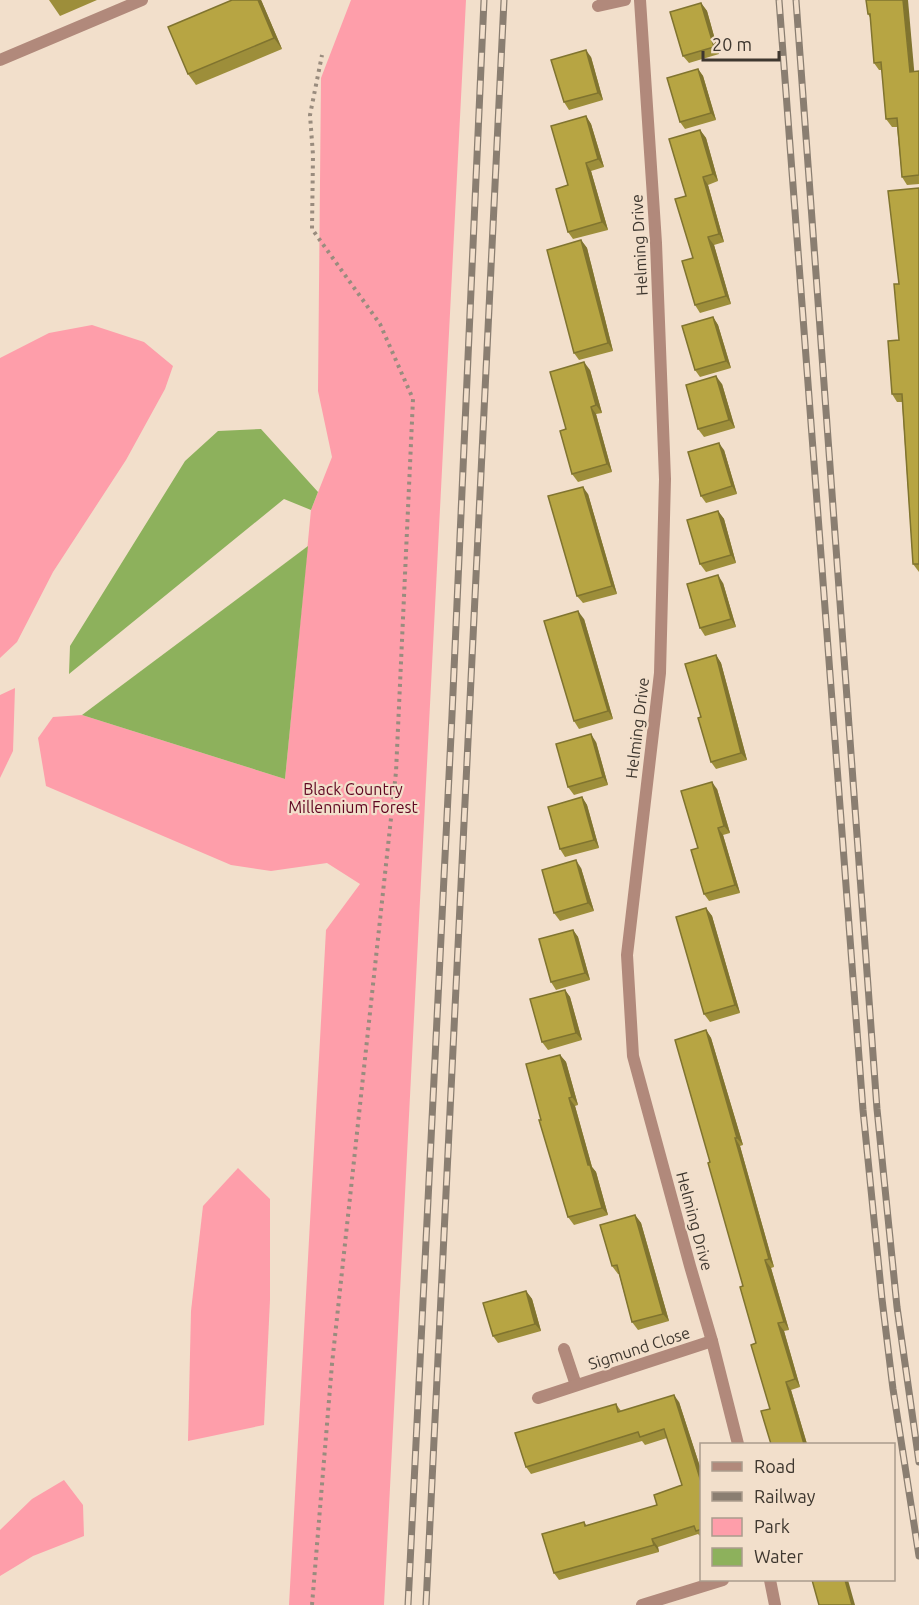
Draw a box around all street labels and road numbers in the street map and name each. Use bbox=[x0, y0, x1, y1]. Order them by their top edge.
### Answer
street label: Helming Drive bbox=[627, 194, 651, 296]
street label: Helming Drive bbox=[622, 676, 652, 780]
street label: Helming Drive bbox=[673, 1170, 717, 1272]
street label: Sigmund Close bbox=[586, 1323, 692, 1373]

